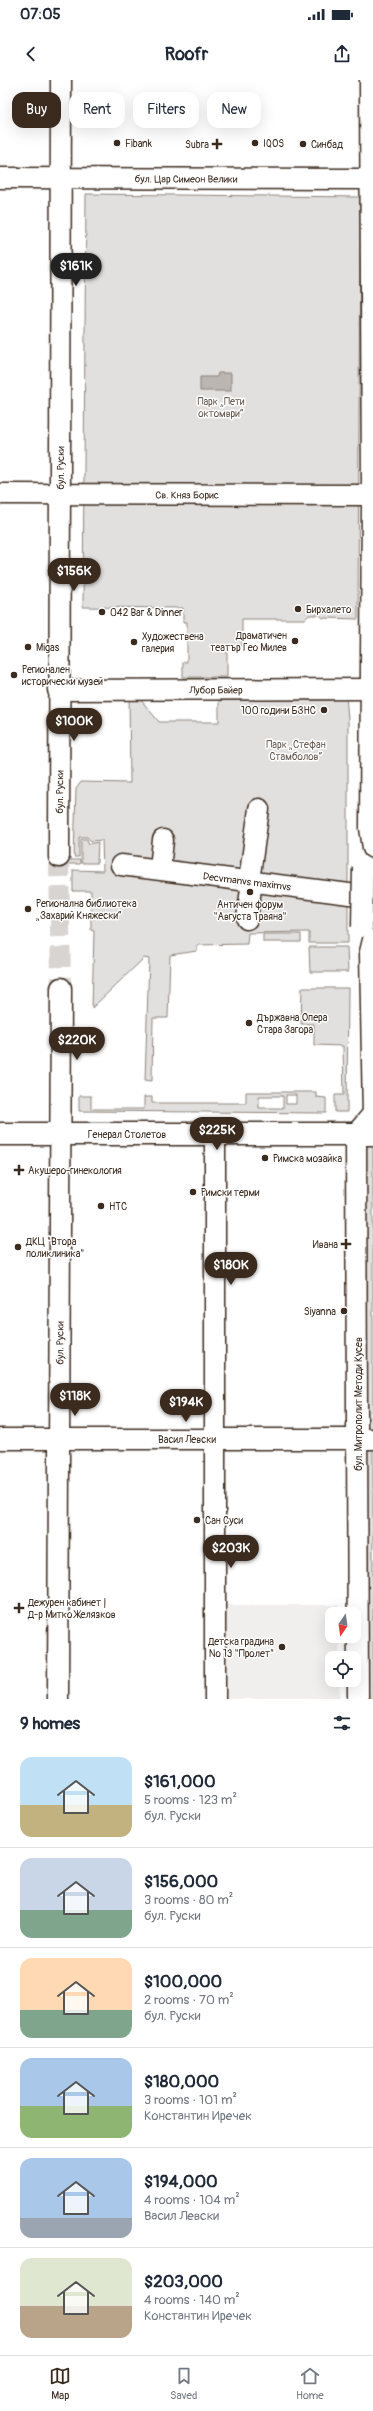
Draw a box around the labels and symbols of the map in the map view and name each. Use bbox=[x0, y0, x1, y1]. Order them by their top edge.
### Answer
marker: Fibank bbox=[112, 138, 122, 148]
place label: Fibank bbox=[125, 138, 153, 150]
marker: IQOS bbox=[250, 138, 260, 148]
place label: IQOS bbox=[263, 138, 284, 150]
place label: Subra bbox=[185, 139, 209, 151]
marker: Subra bbox=[212, 139, 222, 149]
marker: Синбад bbox=[298, 139, 308, 149]
place label: Синбад bbox=[311, 139, 343, 151]
street label: бул. Цар Симеон Велики bbox=[134, 173, 238, 186]
pin: $161K bbox=[48, 253, 104, 287]
park label: Парк „Пети октомври“ bbox=[197, 396, 245, 420]
street label: бул. Руски bbox=[55, 446, 67, 490]
street label: Св. Княз Борис bbox=[155, 489, 219, 502]
pin: $156K bbox=[46, 558, 102, 592]
marker: Бирхалето bbox=[293, 604, 303, 614]
place label: Бирхалето bbox=[306, 604, 352, 616]
marker: 042 Bar & Dinner bbox=[97, 607, 107, 617]
place label: 042 Bar & Dinner bbox=[110, 607, 183, 619]
place label: Драматичен театър Гео Милев bbox=[210, 630, 287, 654]
place label: Художествена галерия bbox=[142, 631, 204, 655]
marker: Драматичен театър Гео Милев bbox=[290, 636, 300, 646]
marker: Художествена галерия bbox=[129, 637, 139, 647]
marker: Migas bbox=[23, 642, 33, 652]
place label: Migas bbox=[36, 642, 60, 654]
place label: Регионален исторически музей bbox=[22, 664, 103, 688]
marker: Регионален исторически музей bbox=[9, 670, 19, 680]
street label: Лубор Байер bbox=[188, 684, 243, 697]
place label: 100 години БЗНС bbox=[241, 705, 316, 717]
marker: 100 години БЗНС bbox=[319, 705, 329, 715]
pin: $100K bbox=[46, 708, 102, 742]
park label: Парк „Стефан Стамболов“ bbox=[266, 739, 326, 763]
street label: бул. Руски bbox=[54, 770, 66, 814]
street label: Decvmanvs maximvs bbox=[202, 870, 292, 894]
marker: Античен форум "Августа Траяна" bbox=[245, 887, 255, 897]
place label: Регионална библиотека „Захарий Княжески“ bbox=[36, 898, 137, 922]
place label: Античен форум "Августа Траяна" bbox=[213, 899, 287, 923]
marker: Регионална библиотека „Захарий Княжески“ bbox=[23, 904, 33, 914]
place label: Държавна Опера Стара Загора bbox=[256, 1012, 328, 1036]
marker: Държавна Опера Стара Загора bbox=[244, 1018, 254, 1028]
pin: $220K bbox=[49, 1027, 105, 1061]
pin: $225K bbox=[189, 1117, 245, 1151]
street label: Генерал Столетов bbox=[88, 1129, 166, 1141]
marker: Римска мозайка bbox=[260, 1153, 270, 1163]
place label: Римска мозайка bbox=[273, 1153, 342, 1165]
marker: Акушеро-гинекология bbox=[13, 1164, 25, 1176]
place label: Акушеро-гинекология bbox=[28, 1165, 122, 1177]
marker: Римски терми bbox=[188, 1187, 198, 1197]
place label: Римски терми bbox=[201, 1187, 260, 1199]
marker: НТС bbox=[96, 1201, 106, 1211]
place label: НТС bbox=[109, 1201, 127, 1213]
place label: ДКЦ "Втора поликлиника" bbox=[25, 1236, 84, 1260]
place label: Ивана bbox=[313, 1239, 338, 1251]
marker: Ивана bbox=[341, 1239, 351, 1249]
marker: ДКЦ "Втора поликлиника" bbox=[13, 1242, 23, 1252]
pin: $180K bbox=[203, 1252, 259, 1286]
place label: Siyanna bbox=[304, 1306, 336, 1318]
marker: Siyanna bbox=[339, 1306, 349, 1316]
street label: бул. Руски bbox=[54, 1321, 67, 1365]
street label: бул. Митрополит Методи Кусев bbox=[353, 1337, 365, 1471]
pin: $118K bbox=[47, 1383, 103, 1417]
pin: $194K bbox=[158, 1389, 214, 1423]
street label: Васил Левски bbox=[158, 1434, 216, 1446]
marker: Сан Суси bbox=[192, 1515, 202, 1525]
place label: Сан Суси bbox=[205, 1515, 243, 1527]
pin: $203K bbox=[203, 1535, 259, 1569]
place label: Дежурен кабинет | Д-р Митко Желязков bbox=[27, 1597, 116, 1621]
marker: Дежурен кабинет | Д-р Митко Желязков bbox=[13, 1602, 25, 1614]
north arrow bbox=[325, 1607, 361, 1643]
place label: Детска градина № 13 "Пролет" bbox=[207, 1636, 274, 1660]
marker: Детска градина № 13 "Пролет" bbox=[277, 1642, 287, 1652]

